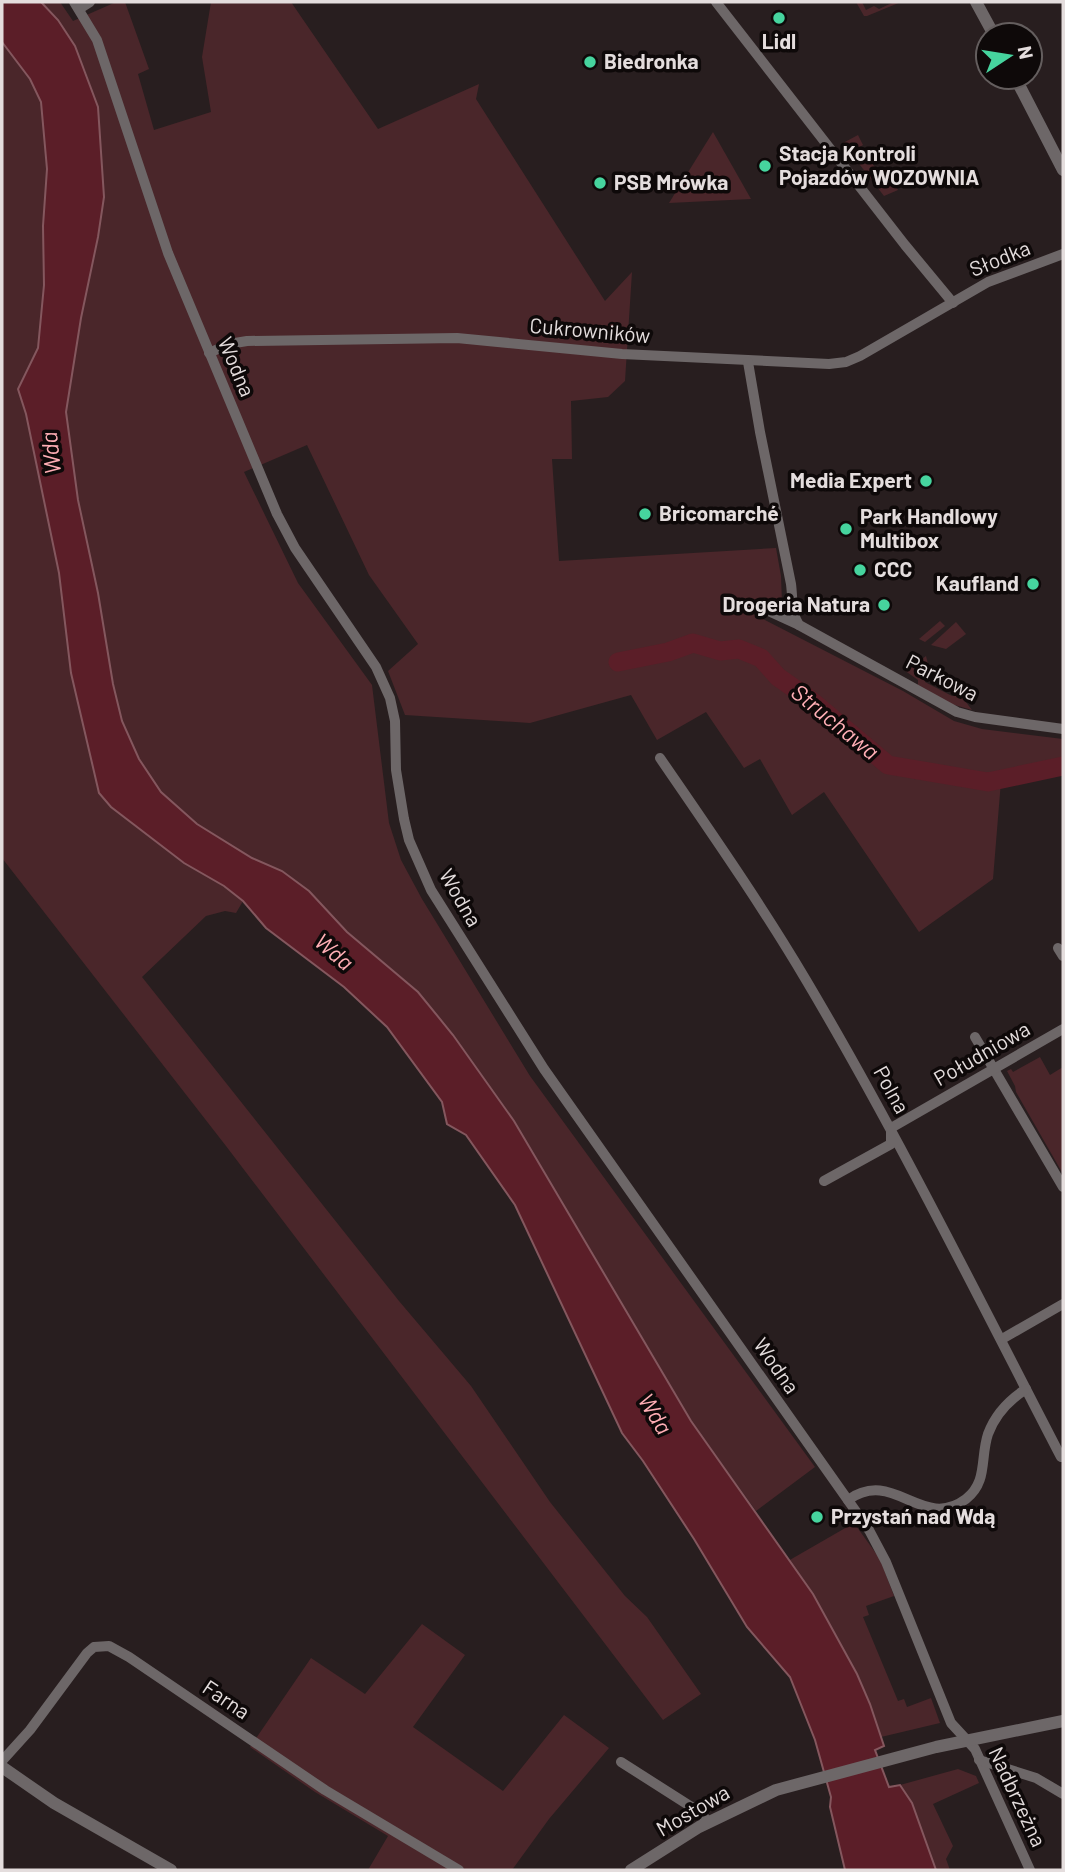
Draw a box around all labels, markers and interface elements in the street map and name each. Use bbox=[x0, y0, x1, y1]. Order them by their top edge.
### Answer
marker: Lidl bbox=[771, 10, 787, 26]
north arrow bbox=[974, 21, 1044, 91]
place label: Lidl bbox=[762, 28, 796, 53]
text: N bbox=[1014, 44, 1039, 61]
place label: Biedronka bbox=[604, 48, 698, 73]
marker: Biedronka bbox=[582, 54, 598, 70]
place label: Stacja Kontroli Pojazdów WOZOWNIA bbox=[779, 140, 979, 189]
marker: Stacja Kontroli Pojazdów WOZOWNIA bbox=[757, 158, 773, 174]
place label: PSB Mrówka bbox=[614, 169, 728, 194]
marker: PSB Mrówka bbox=[592, 175, 608, 191]
street label: Słodka bbox=[965, 234, 1034, 281]
street label: Cukrowników bbox=[529, 312, 651, 347]
street label: Wodna bbox=[214, 333, 261, 400]
water label: Wda bbox=[34, 430, 66, 476]
place label: Media Expert bbox=[790, 467, 912, 492]
marker: Media Expert bbox=[918, 473, 934, 489]
place label: Bricomarché bbox=[659, 500, 779, 525]
place label: Park Handlowy Multibox bbox=[860, 503, 998, 552]
marker: Bricomarché bbox=[637, 506, 653, 522]
marker: Park Handlowy Multibox bbox=[838, 521, 854, 537]
place label: CCC bbox=[874, 556, 912, 581]
marker: CCC bbox=[852, 562, 868, 578]
place label: Kaufland bbox=[936, 570, 1019, 595]
marker: Kaufland bbox=[1025, 576, 1041, 592]
place label: Drogeria Natura bbox=[722, 591, 870, 616]
marker: Drogeria Natura bbox=[876, 597, 892, 613]
street label: Parkowa bbox=[902, 648, 983, 705]
water label: Struchawa bbox=[786, 677, 885, 765]
street label: Wodna bbox=[435, 864, 488, 931]
water label: Wda bbox=[309, 927, 360, 976]
street label: Południowa bbox=[929, 1015, 1034, 1090]
street label: Polna bbox=[869, 1061, 915, 1117]
street label: Wodna bbox=[749, 1332, 805, 1398]
water label: Wda bbox=[633, 1388, 679, 1439]
place label: Przystań nad Wdą bbox=[831, 1503, 995, 1528]
marker: Przystań nad Wdą bbox=[809, 1509, 825, 1525]
street label: Farna bbox=[198, 1674, 255, 1724]
street label: Nadbrzeżna bbox=[984, 1742, 1052, 1850]
street label: Mostowa bbox=[651, 1779, 733, 1841]

